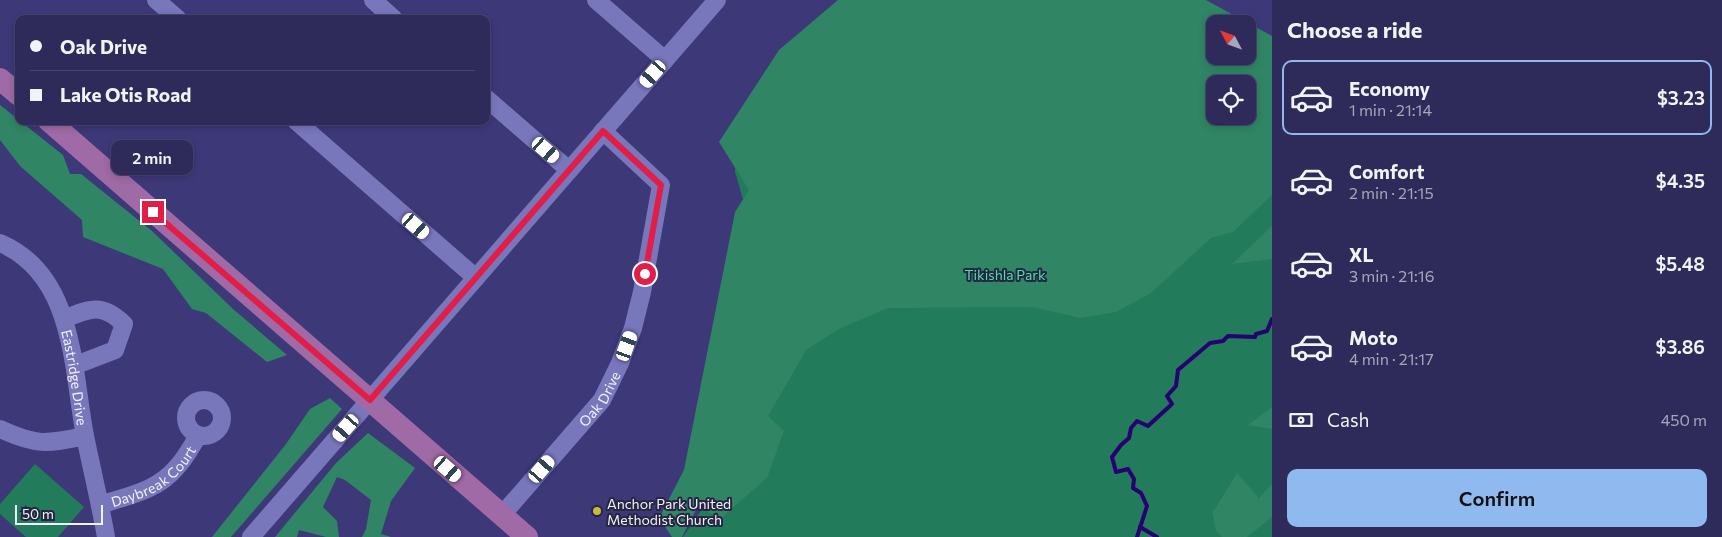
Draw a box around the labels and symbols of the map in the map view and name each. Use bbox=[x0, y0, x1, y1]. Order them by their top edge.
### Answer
north arrow bbox=[1206, 15, 1256, 65]
car bbox=[637, 58, 668, 90]
car bbox=[529, 134, 562, 166]
callout: 2 min bbox=[112, 140, 194, 174]
route end bbox=[142, 201, 164, 223]
car bbox=[399, 210, 432, 242]
route start bbox=[634, 263, 656, 285]
park label: Tikishla Park bbox=[965, 266, 1046, 283]
street label: Eastridge Drive bbox=[59, 328, 91, 426]
car bbox=[614, 329, 639, 363]
street label: Oak Drive bbox=[575, 368, 623, 430]
car bbox=[330, 412, 361, 444]
street label: Daybreak Court bbox=[109, 442, 199, 510]
car bbox=[431, 453, 464, 485]
car bbox=[526, 453, 557, 485]
place label: Anchor Park United Methodist Church bbox=[607, 495, 731, 528]
scale bar bbox=[15, 502, 102, 525]
marker: Anchor Park United Methodist Church bbox=[591, 505, 603, 517]

